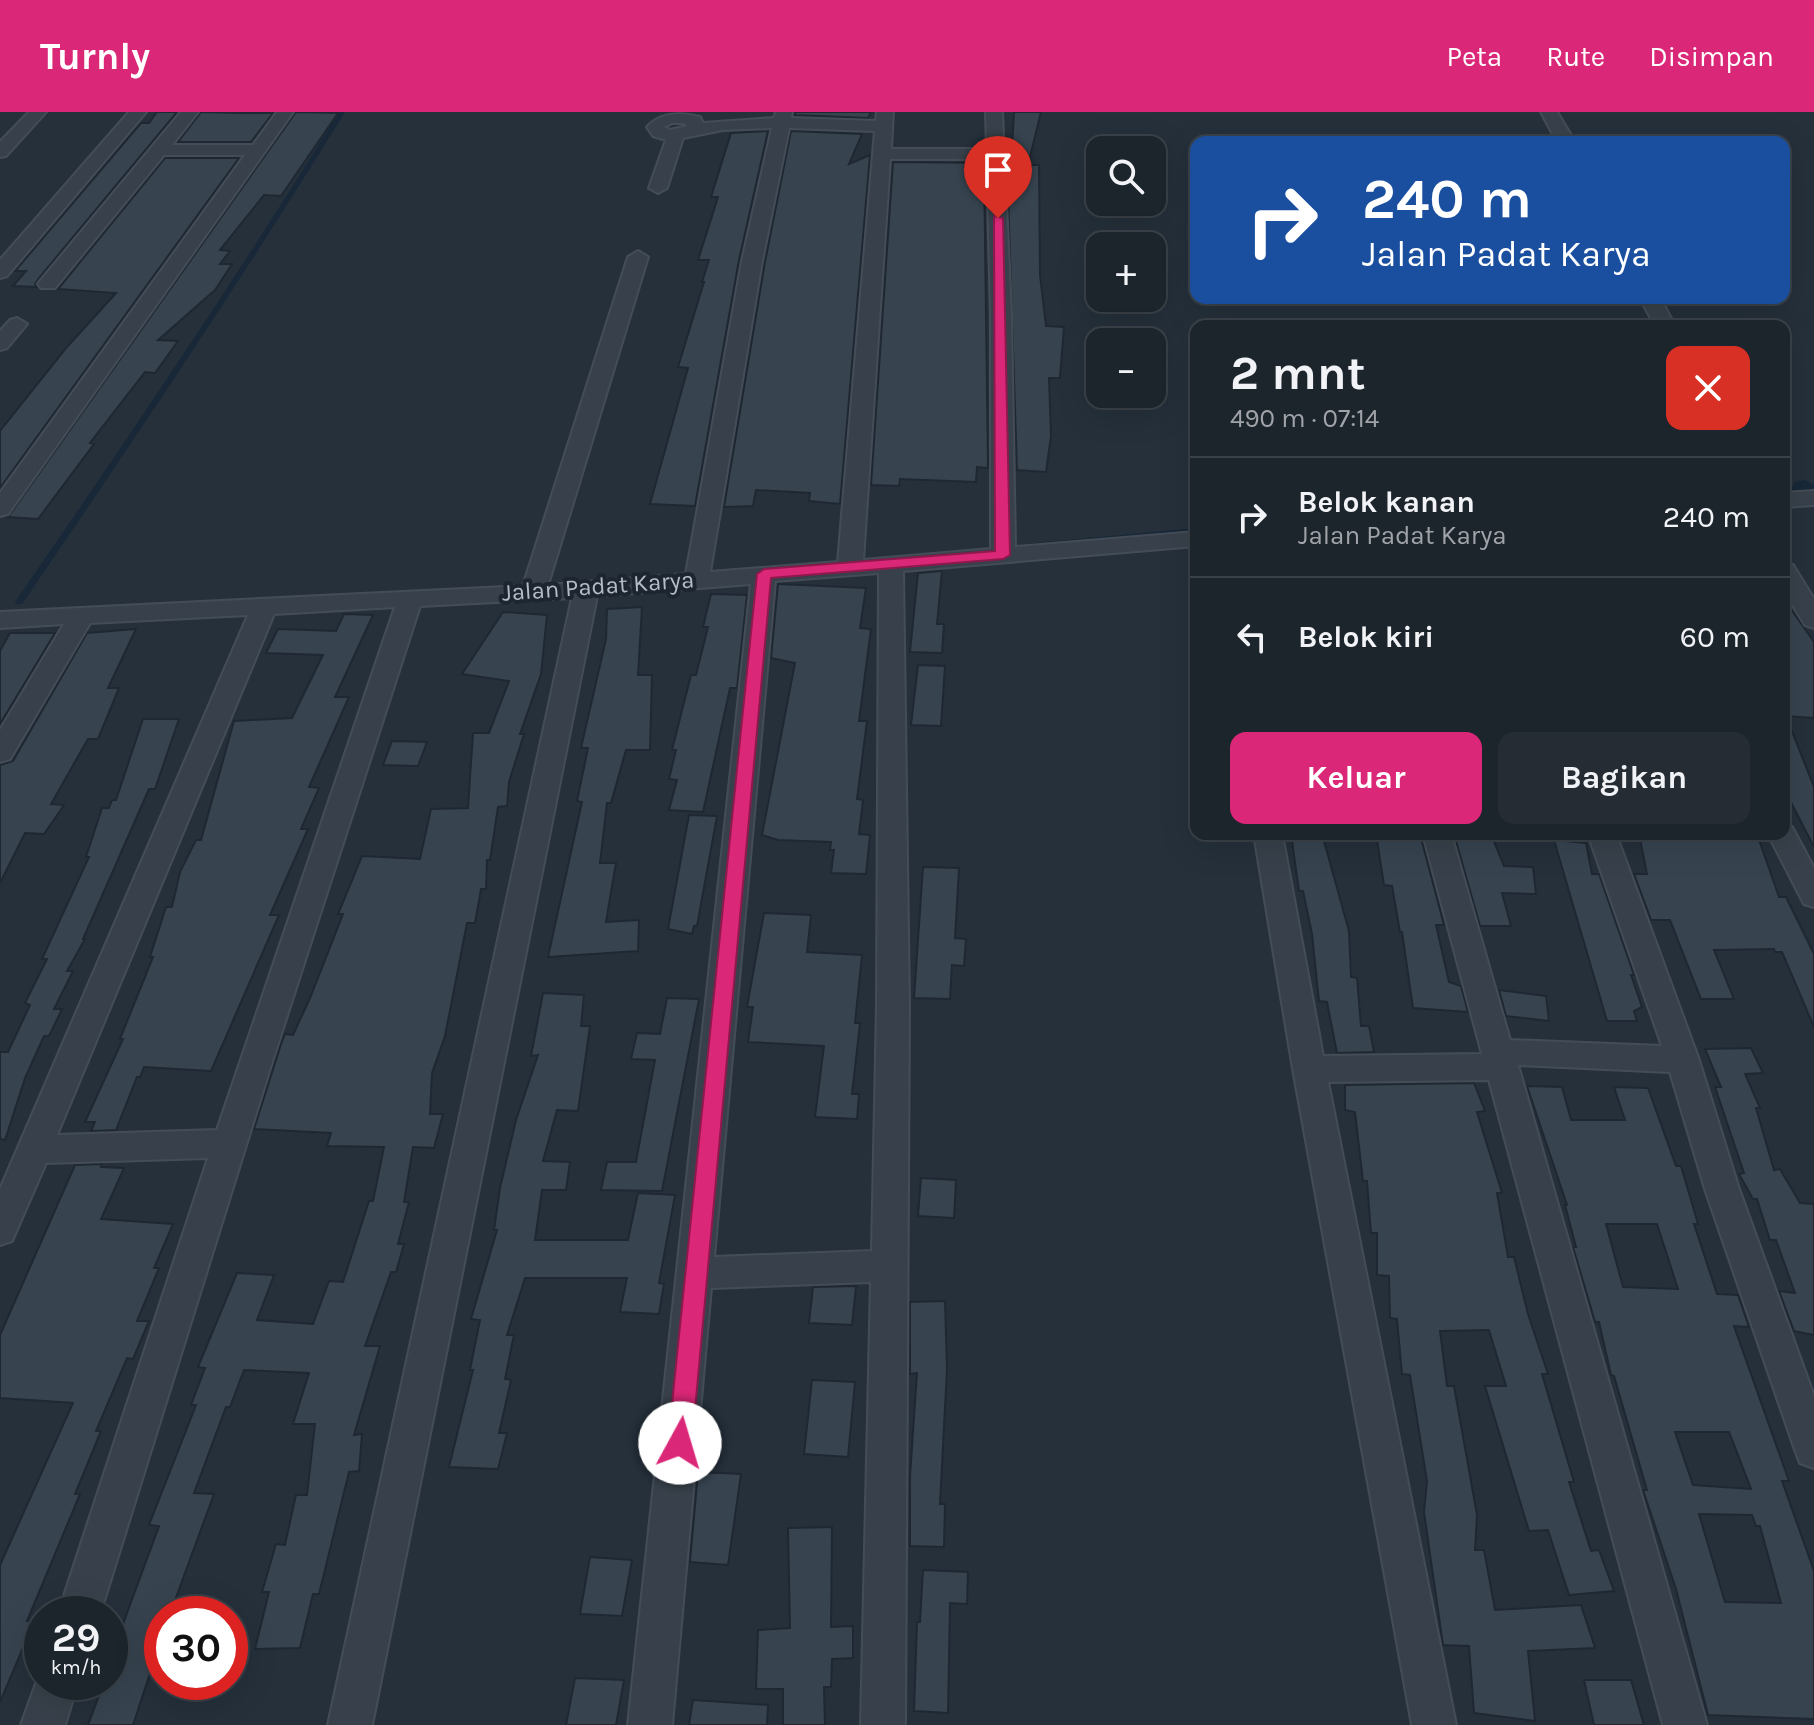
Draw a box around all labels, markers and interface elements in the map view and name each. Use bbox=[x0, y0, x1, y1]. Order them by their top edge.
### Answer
text: Turnly bbox=[40, 34, 150, 79]
text: Peta bbox=[1446, 40, 1502, 73]
text: Rute bbox=[1546, 40, 1605, 73]
text: Disimpan bbox=[1649, 40, 1774, 73]
pin bbox=[964, 136, 1032, 218]
map controls bbox=[1086, 136, 1166, 408]
button: search bbox=[1086, 136, 1166, 216]
icon: arrive bbox=[976, 148, 1020, 192]
text: 240 m bbox=[1362, 166, 1532, 231]
icon: right bbox=[1230, 168, 1334, 272]
button: + bbox=[1086, 232, 1166, 312]
text: Jalan Padat Karya bbox=[1362, 233, 1651, 275]
button: − bbox=[1086, 328, 1166, 408]
text: 2 mnt bbox=[1230, 345, 1366, 401]
button: close bbox=[1666, 346, 1750, 430]
text: 490 m · 07:14 bbox=[1230, 403, 1379, 434]
text: Belok kanan bbox=[1298, 484, 1475, 520]
icon: right bbox=[1230, 495, 1274, 539]
text: 240 m bbox=[1663, 499, 1750, 535]
text: Jalan Padat Karya bbox=[1298, 520, 1507, 551]
street label: Jalan Padat Karya bbox=[501, 565, 695, 607]
icon: left bbox=[1230, 615, 1274, 659]
text: Belok kiri bbox=[1298, 619, 1434, 655]
text: 60 m bbox=[1680, 619, 1750, 655]
button: Keluar bbox=[1230, 732, 1482, 824]
button: Bagikan bbox=[1498, 732, 1750, 824]
position arrow bbox=[638, 1401, 722, 1485]
speed limit sign: 30 bbox=[144, 1596, 248, 1700]
text: 29 bbox=[52, 1614, 100, 1661]
text: km/h bbox=[51, 1656, 101, 1679]

